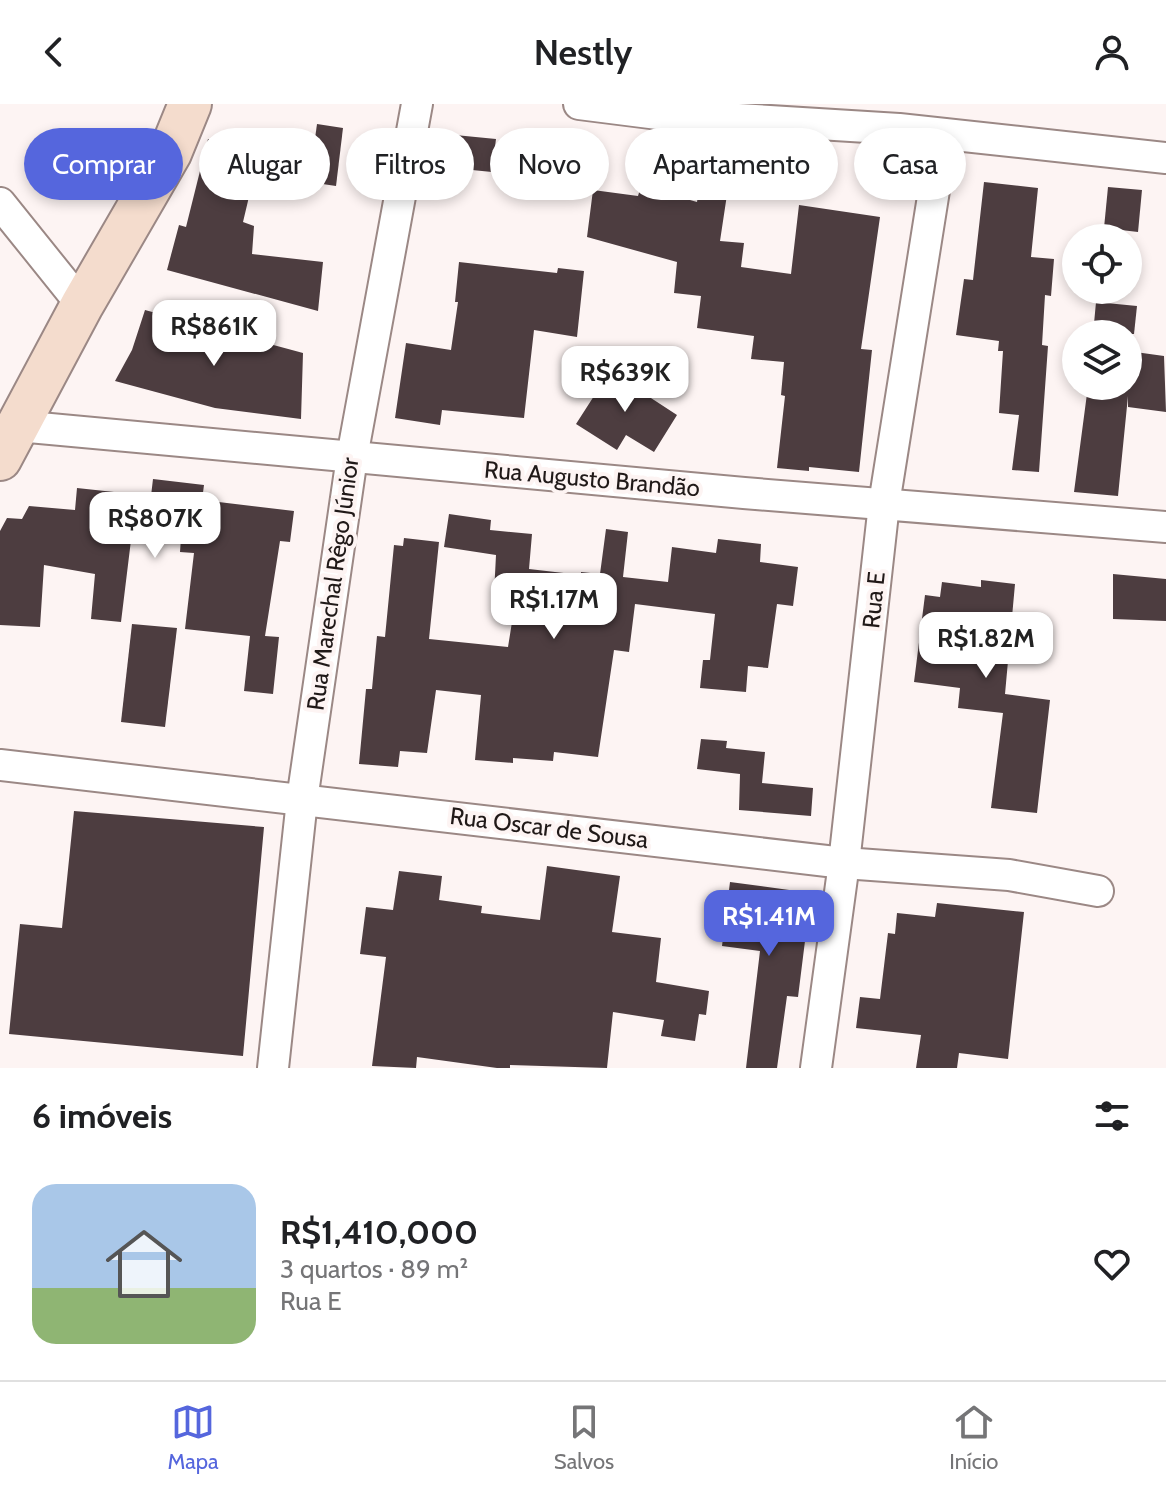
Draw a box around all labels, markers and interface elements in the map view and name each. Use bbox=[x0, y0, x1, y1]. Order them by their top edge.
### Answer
icon: back bbox=[32, 30, 76, 74]
text: Nestly bbox=[534, 30, 632, 74]
icon: person bbox=[1090, 30, 1134, 74]
chip: Comprar bbox=[24, 128, 183, 200]
chip: Alugar bbox=[199, 128, 330, 200]
chip: Filtros bbox=[346, 128, 474, 200]
chip: Novo bbox=[490, 128, 609, 200]
chip: Apartamento bbox=[625, 128, 838, 200]
chip: Casa bbox=[854, 128, 966, 200]
map controls bbox=[1062, 224, 1142, 400]
button: locate bbox=[1062, 224, 1142, 304]
pin: R$861K bbox=[149, 300, 279, 368]
text: R$861K bbox=[170, 310, 258, 342]
button: layers bbox=[1062, 320, 1142, 400]
pin: R$639K bbox=[560, 346, 690, 414]
text: R$639K bbox=[580, 356, 670, 388]
street label: Rua Marechal Rêgo Júnior bbox=[300, 455, 365, 712]
street label: Rua Augusto Brandão bbox=[483, 455, 701, 502]
pin: R$807K bbox=[90, 492, 220, 560]
text: R$807K bbox=[108, 502, 202, 534]
street label: Rua E bbox=[856, 570, 891, 630]
pin: R$1.17M bbox=[480, 573, 628, 641]
text: R$1.17M bbox=[509, 583, 599, 615]
pin: R$1.82M bbox=[912, 612, 1060, 680]
text: R$1.82M bbox=[937, 622, 1035, 654]
street label: Rua Oscar de Sousa bbox=[448, 801, 650, 854]
pin: R$1.41M bbox=[695, 890, 843, 958]
text: R$1.41M bbox=[722, 900, 816, 932]
icon: filters bbox=[1090, 1094, 1134, 1138]
text: 6 imóveis bbox=[32, 1095, 172, 1137]
text: R$1,410,000 bbox=[280, 1211, 478, 1253]
icon: home bbox=[96, 1216, 192, 1312]
icon: heart bbox=[1090, 1242, 1134, 1286]
text: 3 quartos · 89 m² bbox=[280, 1253, 468, 1285]
text: Rua E bbox=[280, 1285, 342, 1317]
tab: Mapa bbox=[168, 1400, 219, 1475]
tab: Salvos bbox=[554, 1400, 614, 1475]
tab: Início bbox=[949, 1400, 998, 1475]

